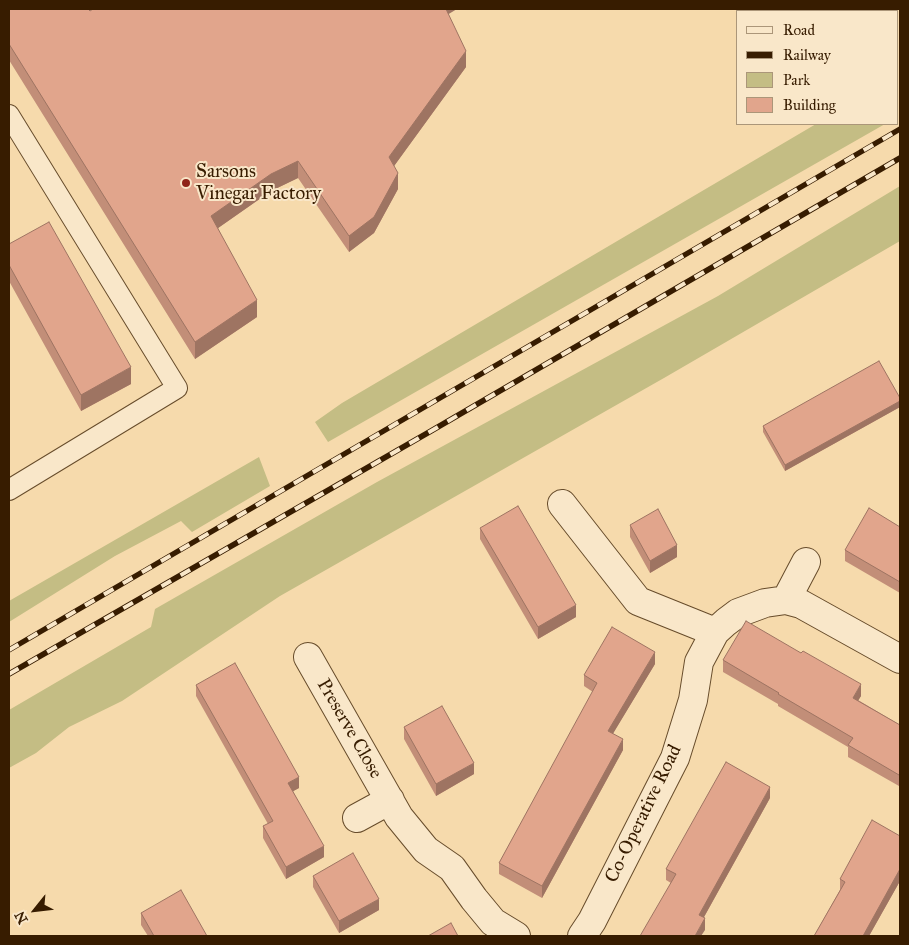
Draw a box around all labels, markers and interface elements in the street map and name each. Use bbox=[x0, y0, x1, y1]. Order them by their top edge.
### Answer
legend bbox=[736, 10, 899, 125]
text: Road bbox=[783, 21, 815, 39]
text: Railway bbox=[783, 46, 831, 64]
text: Park bbox=[783, 71, 810, 89]
text: Building bbox=[783, 96, 836, 114]
place label: Sarsons Vinegar Factory bbox=[196, 161, 321, 205]
marker: Sarsons Vinegar Factory bbox=[180, 177, 192, 189]
street label: Preserve Close bbox=[311, 675, 387, 783]
street label: Co-Operative Road bbox=[601, 741, 687, 887]
north arrow bbox=[10, 885, 60, 935]
text: N bbox=[11, 908, 32, 927]

